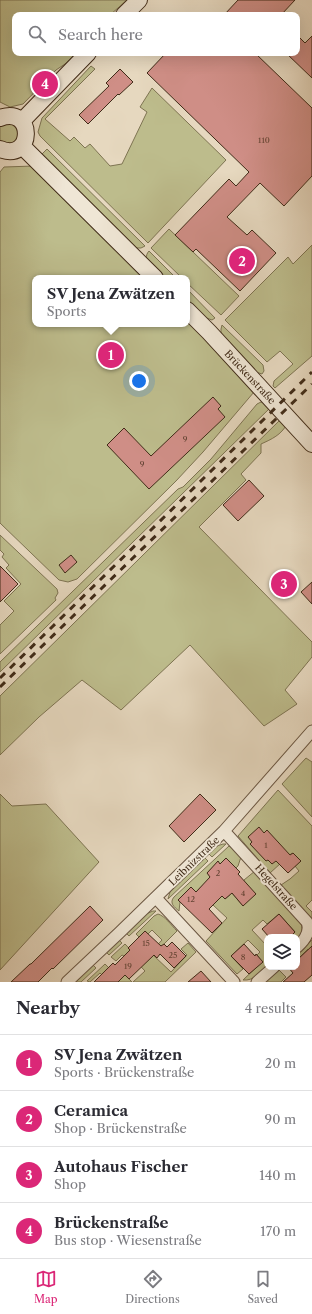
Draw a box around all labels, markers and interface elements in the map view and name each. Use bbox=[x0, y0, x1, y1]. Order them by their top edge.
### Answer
search box bbox=[12, 12, 300, 56]
icon: search bbox=[26, 23, 48, 45]
text: Search here bbox=[58, 25, 143, 44]
pin: 4 bbox=[32, 69, 58, 99]
house number: 110 bbox=[258, 135, 270, 145]
pin: 2 bbox=[229, 246, 255, 276]
popup bbox=[32, 275, 190, 327]
text: SV Jena Zwätzen bbox=[47, 284, 175, 303]
text: Sports bbox=[47, 303, 86, 319]
pin: 1 bbox=[98, 340, 124, 370]
street label: Brückenstraße bbox=[222, 347, 279, 407]
your location bbox=[129, 371, 149, 391]
house number: 9 bbox=[183, 434, 188, 444]
house number: 9 bbox=[140, 459, 145, 469]
pin: 3 bbox=[271, 569, 297, 599]
street label: Leibnizstraße bbox=[166, 833, 222, 888]
house number: 1 bbox=[264, 840, 268, 850]
street label: Hegelstraße bbox=[252, 861, 300, 913]
house number: 2 bbox=[216, 868, 221, 878]
house number: 4 bbox=[241, 888, 246, 898]
house number: 12 bbox=[187, 894, 195, 904]
map controls bbox=[264, 934, 300, 970]
button: layers bbox=[264, 934, 300, 970]
house number: 15 bbox=[142, 938, 150, 948]
house number: 25 bbox=[169, 950, 177, 960]
house number: 8 bbox=[241, 952, 246, 962]
house number: 19 bbox=[124, 961, 132, 971]
text: Nearby bbox=[16, 998, 80, 1018]
text: 4 results bbox=[245, 1000, 296, 1016]
text: SV Jena Zwätzen bbox=[54, 1045, 182, 1064]
text: 1 bbox=[26, 1055, 32, 1071]
text: 20 m bbox=[265, 1055, 296, 1071]
text: Sports · Brückenstraße bbox=[54, 1064, 194, 1080]
text: Ceramica bbox=[54, 1101, 128, 1120]
text: 2 bbox=[25, 1111, 33, 1127]
text: 90 m bbox=[265, 1111, 296, 1127]
text: Shop · Brückenstraße bbox=[54, 1120, 187, 1136]
text: Autohaus Fischer bbox=[54, 1157, 188, 1176]
text: 3 bbox=[25, 1167, 33, 1183]
text: 140 m bbox=[259, 1167, 296, 1183]
text: Shop bbox=[54, 1176, 86, 1192]
text: Brückenstraße bbox=[54, 1213, 168, 1232]
text: 4 bbox=[25, 1223, 33, 1239]
text: 170 m bbox=[260, 1223, 296, 1239]
text: Bus stop · Wiesenstraße bbox=[54, 1232, 202, 1248]
tab: Map bbox=[34, 1268, 58, 1306]
tab: Directions bbox=[125, 1268, 180, 1306]
tab: Saved bbox=[248, 1268, 278, 1306]

